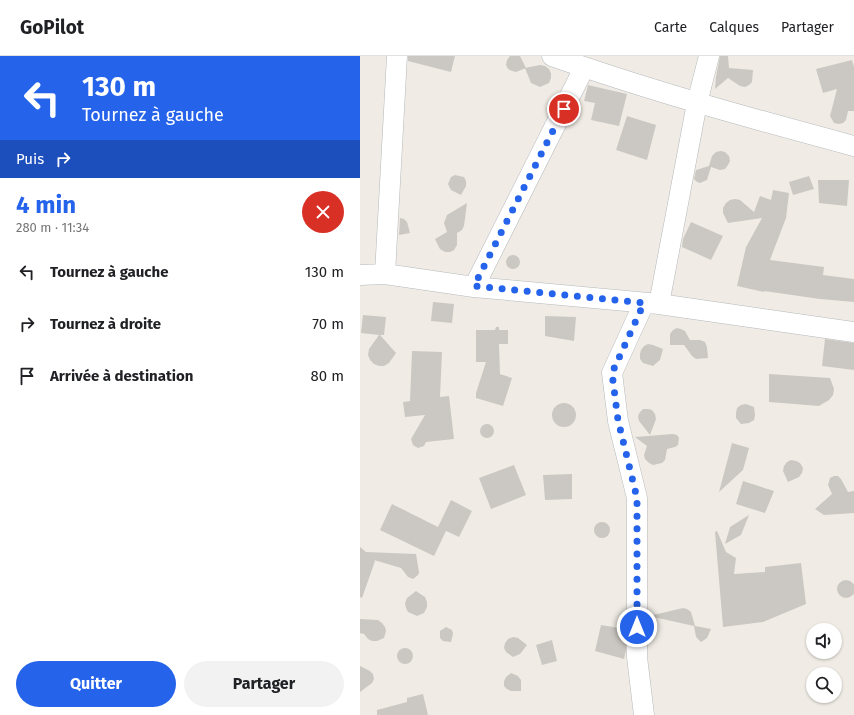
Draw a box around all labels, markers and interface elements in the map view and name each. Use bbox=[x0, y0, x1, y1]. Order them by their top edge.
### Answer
text: GoPilot bbox=[20, 16, 84, 39]
text: Carte bbox=[654, 19, 687, 36]
text: Calques bbox=[709, 19, 759, 36]
text: Partager bbox=[781, 19, 834, 36]
text: 130 m bbox=[82, 70, 156, 103]
icon: left bbox=[16, 72, 68, 124]
pin bbox=[547, 92, 581, 126]
icon: arrive bbox=[553, 98, 575, 120]
text: Tournez à gauche bbox=[82, 104, 224, 126]
icon: right bbox=[52, 148, 74, 170]
text: Puis bbox=[16, 150, 44, 168]
text: 4 min bbox=[16, 191, 76, 219]
button: close bbox=[302, 191, 344, 233]
text: 280 m · 11:34 bbox=[16, 220, 89, 235]
icon: left bbox=[16, 261, 38, 283]
text: Tournez à gauche bbox=[50, 263, 169, 281]
text: 130 m bbox=[305, 263, 344, 281]
icon: right bbox=[16, 313, 38, 335]
text: Tournez à droite bbox=[50, 315, 161, 333]
text: 70 m bbox=[312, 315, 344, 333]
icon: arrive bbox=[16, 365, 38, 387]
text: Arrivée à destination bbox=[50, 367, 193, 385]
text: 80 m bbox=[311, 367, 344, 385]
position arrow bbox=[616, 606, 658, 648]
map controls bbox=[806, 623, 842, 703]
button: sound bbox=[806, 623, 842, 659]
button: Quitter bbox=[16, 661, 176, 707]
button: Partager bbox=[184, 661, 344, 707]
button: search bbox=[806, 667, 842, 703]

